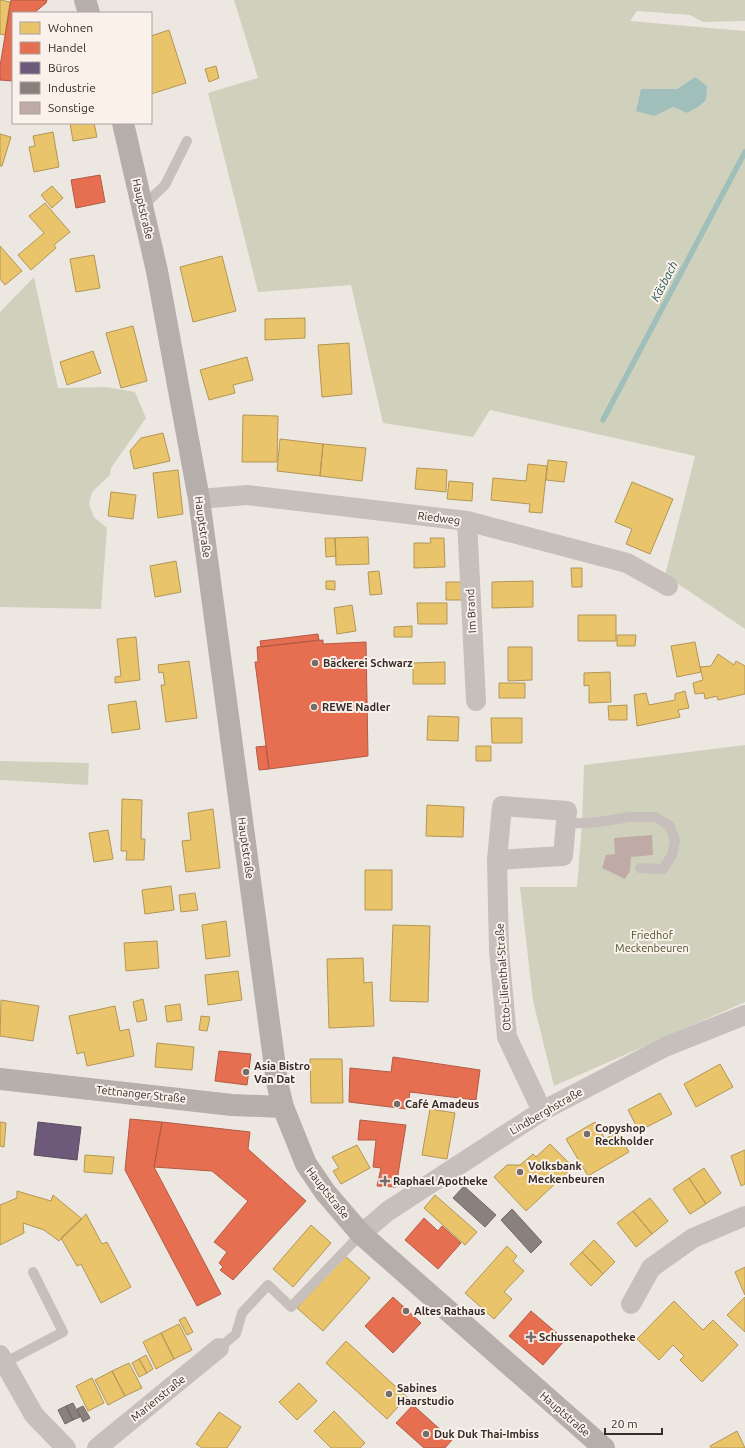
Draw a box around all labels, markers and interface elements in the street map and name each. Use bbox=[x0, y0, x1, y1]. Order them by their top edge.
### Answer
legend bbox=[12, 12, 152, 124]
text: Wohnen bbox=[48, 21, 93, 34]
text: Handel bbox=[48, 41, 86, 54]
text: Büros bbox=[48, 61, 79, 74]
text: Industrie bbox=[48, 81, 96, 94]
text: Sonstige bbox=[48, 101, 95, 114]
street label: Hauptstraße bbox=[130, 177, 156, 241]
water label: Käsbach bbox=[648, 259, 680, 303]
street label: Hauptstraße bbox=[193, 495, 213, 559]
street label: Riedweg bbox=[417, 509, 461, 527]
street label: Im Brand bbox=[464, 589, 478, 633]
place label: Bäckerei Schwarz bbox=[323, 657, 413, 669]
marker: Bäckerei Schwarz bbox=[310, 658, 320, 668]
place label: REWE Nadler bbox=[322, 701, 391, 713]
marker: REWE Nadler bbox=[309, 702, 319, 712]
street label: Hauptstraße bbox=[236, 816, 256, 880]
street label: Otto-Lilienthal-Straße bbox=[493, 923, 513, 1031]
park label: Friedhof Meckenbeuren bbox=[615, 929, 689, 954]
place label: Asia Bistro Van Dat bbox=[254, 1060, 310, 1085]
marker: Asia Bistro Van Dat bbox=[241, 1067, 251, 1077]
street label: Tettnanger Straße bbox=[96, 1083, 186, 1105]
street label: Lindberghstraße bbox=[508, 1085, 584, 1137]
place label: Café Amadeus bbox=[405, 1098, 479, 1110]
marker: Café Amadeus bbox=[392, 1099, 402, 1109]
place label: Copyshop Reckholder bbox=[595, 1122, 654, 1147]
marker: Copyshop Reckholder bbox=[582, 1129, 592, 1139]
place label: Volksbank Meckenbeuren bbox=[528, 1160, 605, 1185]
street label: Hauptstraße bbox=[304, 1165, 352, 1221]
marker: Volksbank Meckenbeuren bbox=[515, 1167, 525, 1177]
place label: Raphael Apotheke bbox=[393, 1175, 488, 1187]
marker: Raphael Apotheke bbox=[380, 1176, 390, 1186]
place label: Altes Rathaus bbox=[414, 1305, 486, 1317]
marker: Altes Rathaus bbox=[401, 1306, 411, 1316]
place label: Schussenapotheke bbox=[539, 1331, 636, 1343]
marker: Schussenapotheke bbox=[526, 1332, 536, 1342]
street label: Marienstraße bbox=[129, 1373, 187, 1423]
place label: Sabines Haarstudio bbox=[397, 1382, 454, 1407]
marker: Sabines Haarstudio bbox=[384, 1389, 394, 1399]
street label: Hauptstraße bbox=[538, 1389, 592, 1439]
scale bar bbox=[605, 1410, 662, 1436]
text: 20 m bbox=[611, 1417, 638, 1430]
place label: Duk Duk Thai-Imbiss bbox=[434, 1428, 539, 1440]
marker: Duk Duk Thai-Imbiss bbox=[421, 1429, 431, 1439]

